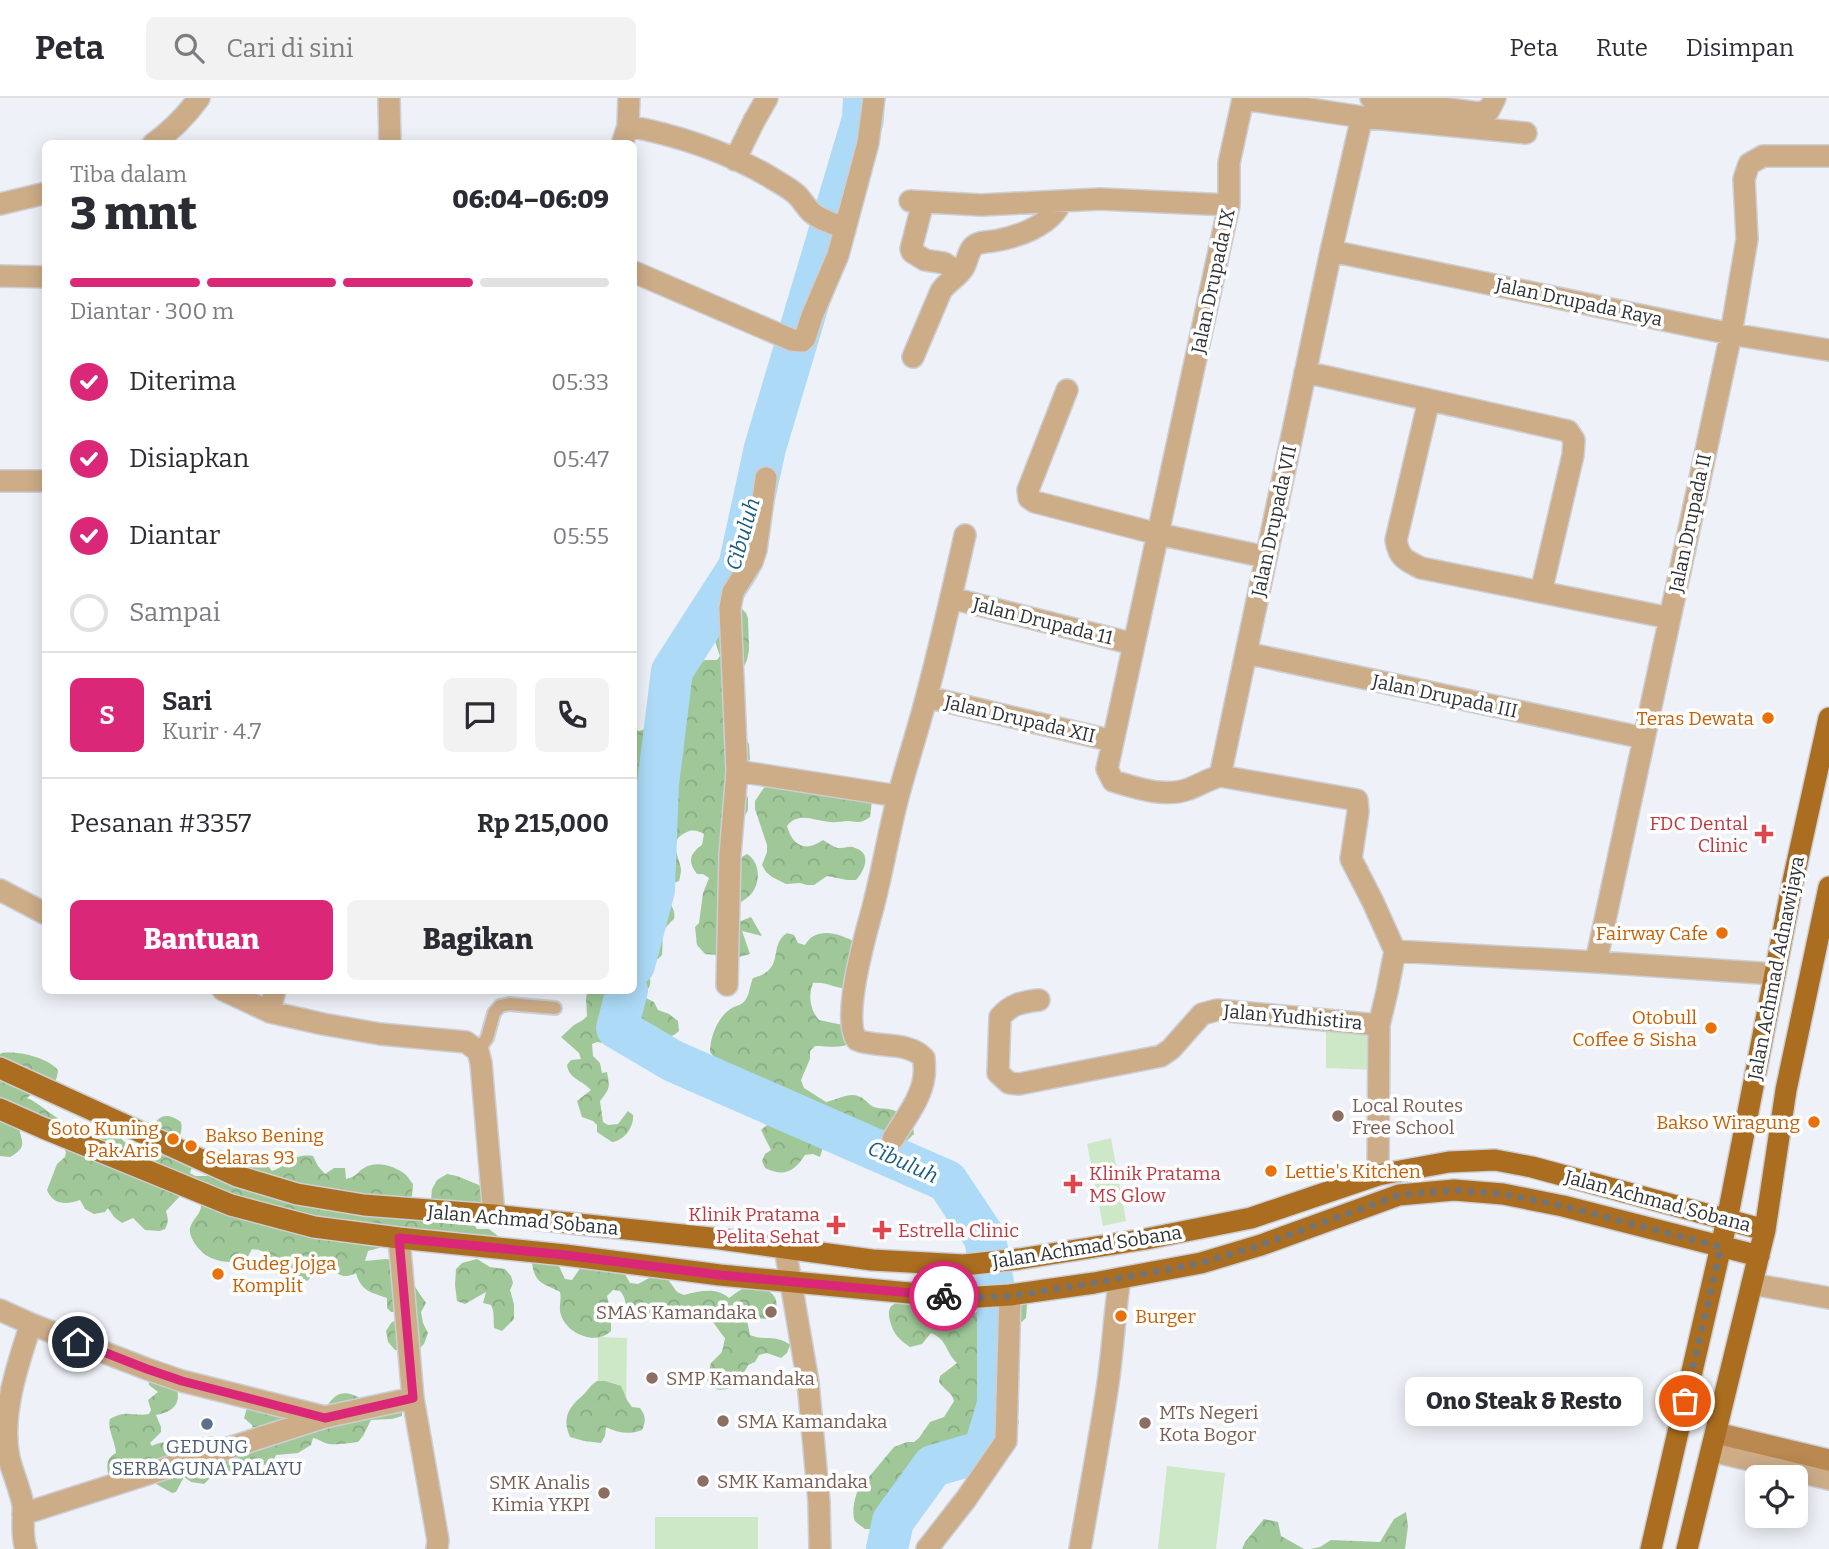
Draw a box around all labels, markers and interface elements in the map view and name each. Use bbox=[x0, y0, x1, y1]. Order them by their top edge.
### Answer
search box bbox=[146, 17, 636, 80]
text: Peta bbox=[35, 28, 104, 68]
icon: search bbox=[170, 29, 208, 67]
text: Cari di sini bbox=[226, 33, 354, 64]
text: Peta bbox=[1509, 34, 1558, 62]
text: Rute bbox=[1596, 34, 1648, 62]
text: Disimpan bbox=[1686, 34, 1794, 62]
text: Tiba dalam bbox=[70, 160, 187, 188]
text: 06:04–06:09 bbox=[452, 184, 609, 215]
text: 3 mnt bbox=[70, 186, 197, 241]
street label: Jalan Drupada IX bbox=[1186, 207, 1240, 356]
street label: Jalan Drupada Raya bbox=[1492, 273, 1665, 331]
text: Diantar · 300 m bbox=[70, 297, 234, 325]
icon: check bbox=[70, 363, 108, 401]
text: Diterima bbox=[129, 366, 236, 397]
text: 05:33 bbox=[551, 368, 609, 396]
icon: check bbox=[70, 440, 108, 478]
text: Disiapkan bbox=[129, 443, 249, 474]
street label: Jalan Drupada VII bbox=[1247, 443, 1301, 600]
text: 05:47 bbox=[552, 445, 609, 473]
street label: Jalan Drupada II bbox=[1664, 451, 1716, 596]
water label: Cibuluh bbox=[720, 495, 766, 573]
icon: check bbox=[70, 517, 108, 555]
text: Diantar bbox=[129, 520, 220, 551]
text: 05:55 bbox=[553, 522, 609, 550]
street label: Jalan Drupada 11 bbox=[970, 592, 1116, 650]
text: Sampai bbox=[129, 597, 221, 628]
street label: Jalan Drupada III bbox=[1369, 669, 1520, 723]
button: chat bbox=[443, 678, 517, 752]
button: phone bbox=[535, 678, 609, 752]
text: Sari bbox=[162, 686, 212, 717]
street label: Jalan Drupada XII bbox=[941, 690, 1098, 748]
text: S bbox=[99, 700, 115, 731]
place label: Teras Dewata bbox=[1637, 707, 1755, 730]
marker: Teras Dewata bbox=[1760, 710, 1776, 726]
text: Kurir · 4.7 bbox=[162, 717, 261, 745]
text: Pesanan #3357 bbox=[70, 808, 251, 839]
text: Rp 215,000 bbox=[477, 808, 609, 839]
place label: FDC Dental Clinic bbox=[1650, 812, 1748, 857]
marker: FDC Dental Clinic bbox=[1754, 824, 1774, 844]
street label: Jalan Achmad Adnawijaya bbox=[1743, 853, 1809, 1083]
button: Bantuan bbox=[70, 900, 333, 980]
button: Bagikan bbox=[347, 900, 609, 980]
place label: Fairway Cafe bbox=[1596, 922, 1708, 945]
marker: Fairway Cafe bbox=[1714, 925, 1730, 941]
street label: Jalan Yudhistira bbox=[1222, 999, 1364, 1035]
place label: Otobull Coffee & Sisha bbox=[1572, 1006, 1698, 1051]
marker: Otobull Coffee & Sisha bbox=[1703, 1020, 1719, 1036]
place label: Local Routes Free School bbox=[1352, 1094, 1463, 1139]
marker: Local Routes Free School bbox=[1330, 1108, 1346, 1124]
place label: Bakso Wiragung bbox=[1656, 1111, 1800, 1134]
marker: Bakso Wiragung bbox=[1806, 1114, 1822, 1130]
place label: Soto Kuning Pak Aris bbox=[51, 1117, 159, 1162]
place label: Bakso Bening Selaras 93 bbox=[205, 1124, 324, 1169]
marker: Soto Kuning Pak Aris bbox=[165, 1131, 181, 1147]
water label: Cibuluh bbox=[864, 1135, 942, 1189]
marker: Bakso Bening Selaras 93 bbox=[183, 1138, 199, 1154]
place label: Lettie's Kitchen bbox=[1285, 1160, 1421, 1183]
place label: Klinik Pratama MS Glow bbox=[1089, 1162, 1221, 1207]
marker: Lettie's Kitchen bbox=[1263, 1163, 1279, 1179]
street label: Jalan Achmad Sobana bbox=[1562, 1165, 1754, 1237]
marker: Klinik Pratama MS Glow bbox=[1063, 1174, 1083, 1194]
street label: Jalan Achmad Sobana bbox=[426, 1200, 620, 1240]
place label: Klinik Pratama Pelita Sehat bbox=[688, 1203, 821, 1248]
marker: Klinik Pratama Pelita Sehat bbox=[826, 1215, 846, 1235]
place label: Estrella Clinic bbox=[898, 1219, 1019, 1242]
marker: Estrella Clinic bbox=[872, 1220, 892, 1240]
street label: Jalan Achmad Sobana bbox=[990, 1221, 1184, 1273]
place label: Gudeg Jojga Komplit bbox=[232, 1252, 337, 1297]
courier bbox=[909, 1261, 979, 1331]
marker: Gudeg Jojga Komplit bbox=[210, 1266, 226, 1282]
icon: bike bbox=[925, 1277, 963, 1315]
place label: SMAS Kamandaka bbox=[596, 1301, 758, 1324]
marker: SMAS Kamandaka bbox=[763, 1304, 779, 1320]
place label: Burger bbox=[1135, 1305, 1196, 1328]
marker: Burger bbox=[1113, 1308, 1129, 1324]
pin bbox=[48, 1312, 108, 1372]
icon: home bbox=[59, 1323, 97, 1361]
place label: SMP Kamandaka bbox=[666, 1367, 815, 1390]
marker: SMP Kamandaka bbox=[644, 1370, 660, 1386]
pin bbox=[1655, 1371, 1715, 1431]
callout: Ono Steak & Resto bbox=[1405, 1376, 1643, 1426]
icon: bag bbox=[1666, 1382, 1704, 1420]
text: Ono Steak & Resto bbox=[1426, 1387, 1622, 1415]
place label: MTs Negeri Kota Bogor bbox=[1159, 1401, 1259, 1446]
place label: SMA Kamandaka bbox=[737, 1410, 888, 1433]
marker: SMA Kamandaka bbox=[715, 1413, 731, 1429]
marker: MTs Negeri Kota Bogor bbox=[1137, 1415, 1153, 1431]
marker: GEDUNG SERBAGUNA PALAYU bbox=[199, 1416, 215, 1432]
place label: GEDUNG SERBAGUNA PALAYU bbox=[111, 1435, 303, 1480]
map controls bbox=[1745, 1465, 1808, 1528]
button: locate bbox=[1745, 1465, 1808, 1528]
place label: SMK Kamandaka bbox=[717, 1470, 869, 1493]
place label: SMK Analis Kimia YKPI bbox=[489, 1471, 590, 1516]
marker: SMK Kamandaka bbox=[695, 1473, 711, 1489]
marker: SMK Analis Kimia YKPI bbox=[596, 1485, 612, 1501]

